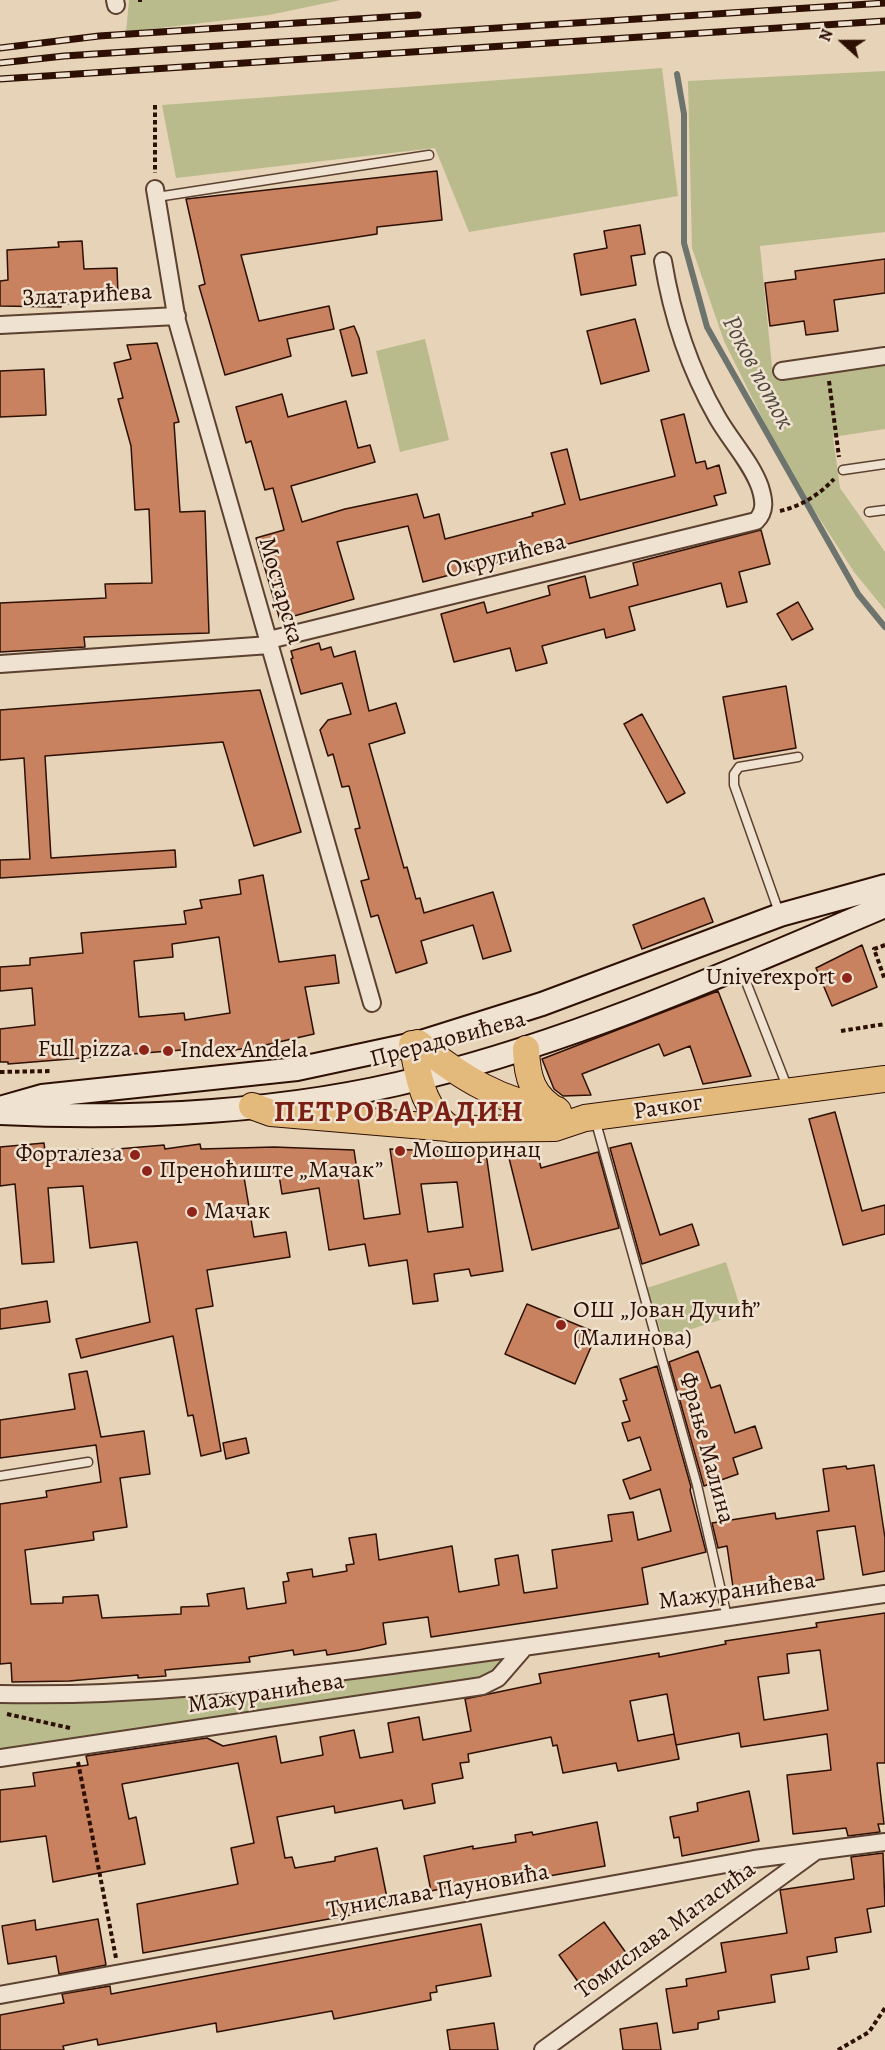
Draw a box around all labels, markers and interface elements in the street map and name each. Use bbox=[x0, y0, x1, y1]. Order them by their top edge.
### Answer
north arrow bbox=[813, 12, 873, 72]
text: N bbox=[814, 26, 839, 45]
street label: Златарићева bbox=[21, 278, 153, 314]
water label: Роков поток bbox=[714, 311, 800, 435]
street label: Округићева bbox=[443, 528, 569, 586]
street label: Мостарска bbox=[251, 534, 309, 648]
place label: Univerexport bbox=[706, 964, 835, 992]
marker: Univerexport bbox=[840, 971, 854, 985]
street label: Прерадовићева bbox=[367, 1005, 529, 1075]
place label: Full pizza bbox=[38, 1036, 132, 1064]
place label: Index Andela bbox=[180, 1037, 308, 1065]
marker: Full pizza bbox=[137, 1043, 151, 1057]
marker: Index Andela bbox=[161, 1044, 175, 1058]
street label: Рачког bbox=[632, 1089, 704, 1127]
district label: ПЕТРОВАРАДИН bbox=[274, 1096, 524, 1132]
place label: Мошоринац bbox=[412, 1137, 541, 1165]
place label: Форталеза bbox=[15, 1141, 123, 1169]
marker: Мошоринац bbox=[393, 1144, 407, 1158]
marker: Форталеза bbox=[128, 1148, 142, 1162]
place label: Преноћиште „Мачак” bbox=[159, 1157, 383, 1185]
marker: Преноћиште „Мачак” bbox=[140, 1164, 154, 1178]
place label: Мачак bbox=[204, 1198, 270, 1226]
marker: Мачак bbox=[185, 1205, 199, 1219]
place label: ОШ „Јован Дучић” (Малинова) bbox=[573, 1297, 760, 1353]
marker: ОШ „Јован Дучић” (Малинова) bbox=[554, 1318, 568, 1332]
street label: Фрање Малина bbox=[672, 1369, 740, 1527]
street label: Мажуранићева bbox=[657, 1567, 817, 1617]
street label: Мажуранићева bbox=[186, 1667, 346, 1721]
street label: Томислава Матасића bbox=[570, 1856, 762, 2006]
street label: Тунислава Пауновића bbox=[325, 1858, 551, 1926]

